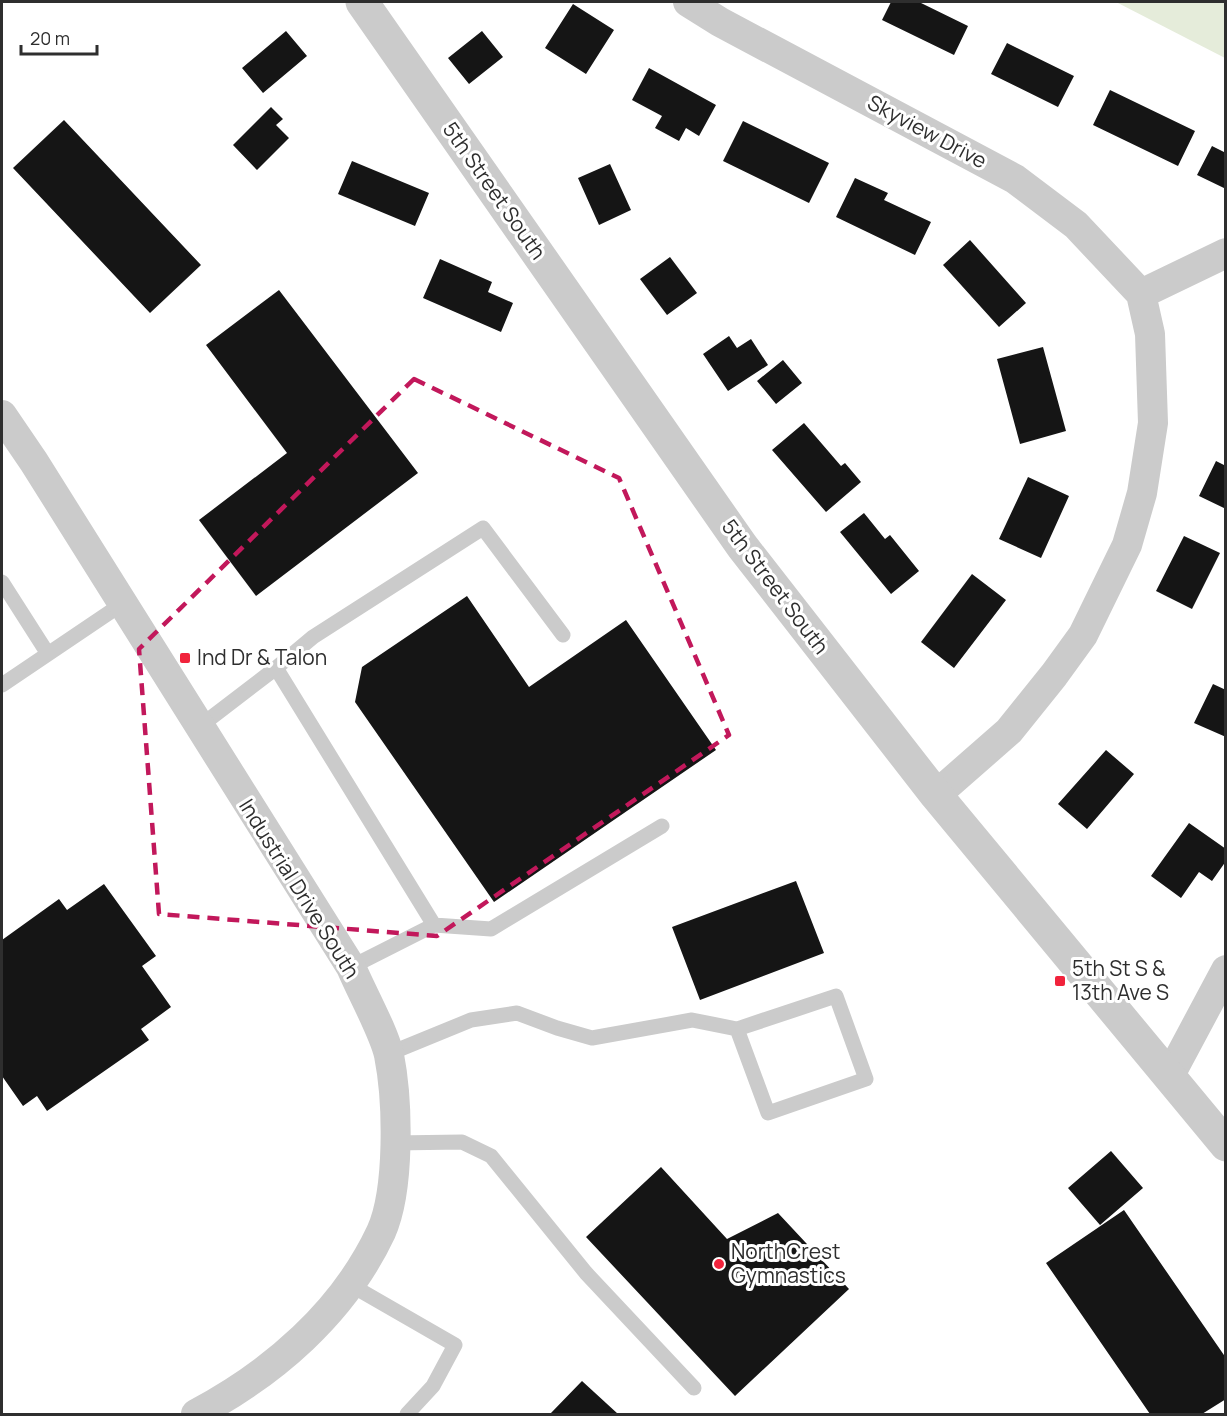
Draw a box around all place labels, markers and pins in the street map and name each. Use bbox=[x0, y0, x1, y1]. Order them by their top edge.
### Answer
place label: Ind Dr & Talon bbox=[197, 643, 327, 671]
marker: Ind Dr & Talon bbox=[178, 651, 192, 665]
place label: 5th St S & 13th Ave S bbox=[1072, 954, 1169, 1006]
marker: 5th St S & 13th Ave S bbox=[1053, 974, 1067, 988]
place label: NorthCrest Gymnastics bbox=[731, 1237, 846, 1289]
marker: NorthCrest Gymnastics bbox=[712, 1257, 726, 1271]

